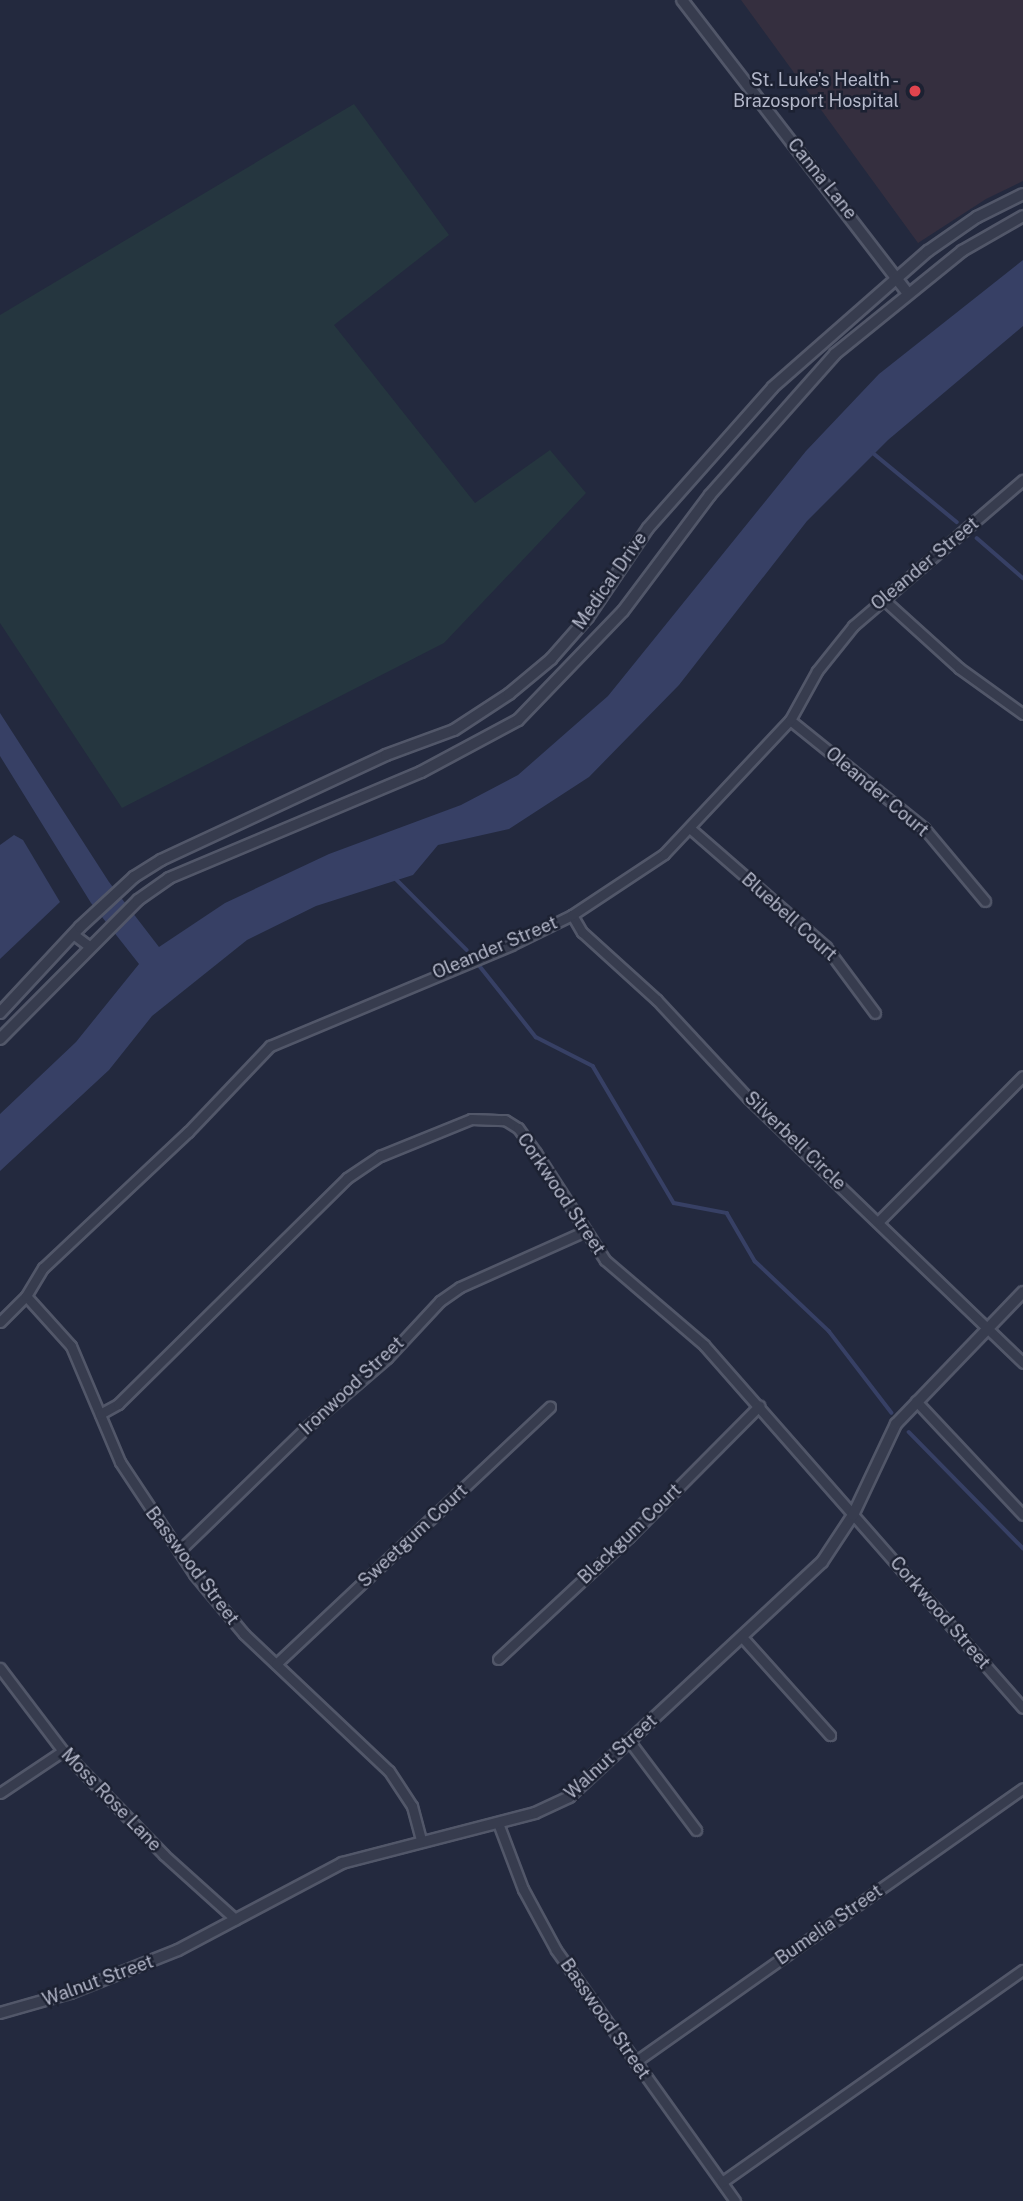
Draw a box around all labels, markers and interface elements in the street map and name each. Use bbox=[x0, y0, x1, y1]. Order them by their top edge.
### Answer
place label: St. Luke's Health - Brazosport Hospital bbox=[733, 70, 899, 112]
marker: St. Luke's Health - Brazosport Hospital bbox=[905, 81, 925, 101]
street label: Canna Lane bbox=[783, 134, 861, 224]
street label: Oleander Street bbox=[867, 513, 983, 615]
street label: Medical Drive bbox=[569, 528, 651, 634]
street label: Oleander Court bbox=[821, 743, 933, 841]
street label: Bluebell Court bbox=[737, 869, 841, 965]
street label: Oleander Street bbox=[429, 912, 561, 984]
street label: Silverbell Circle bbox=[740, 1087, 850, 1195]
street label: Corkwood Street bbox=[512, 1129, 610, 1259]
street label: Ironwood Street bbox=[296, 1332, 408, 1440]
street label: Blackgum Court bbox=[574, 1479, 686, 1589]
street label: Sweetgum Court bbox=[354, 1480, 472, 1592]
street label: Basswood Street bbox=[141, 1503, 243, 1629]
street label: Corkwood Street bbox=[885, 1552, 995, 1674]
street label: Walnut Street bbox=[560, 1710, 662, 1804]
street label: Moss Rose Lane bbox=[56, 1744, 166, 1856]
street label: Bumelia Street bbox=[772, 1880, 886, 1970]
street label: Walnut Street bbox=[40, 1951, 156, 2011]
street label: Basswood Street bbox=[555, 1955, 655, 2083]

